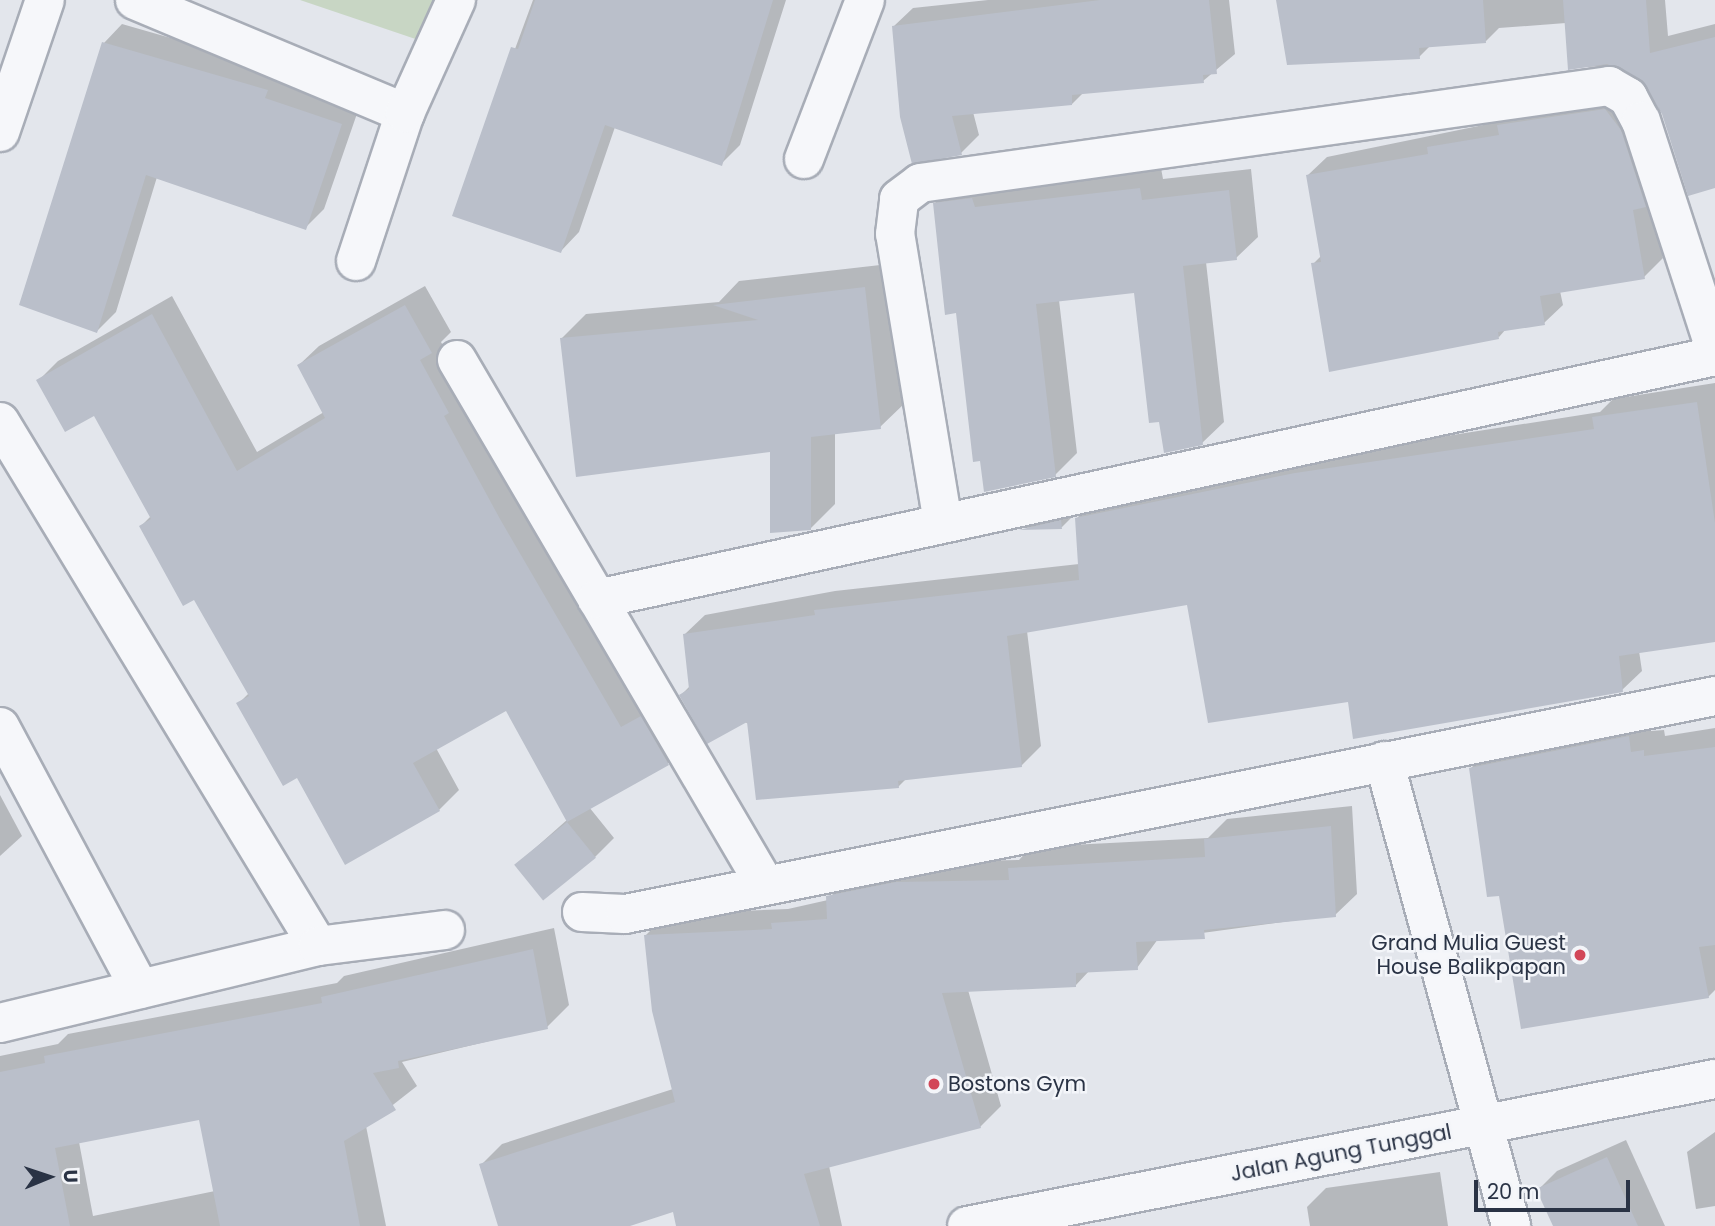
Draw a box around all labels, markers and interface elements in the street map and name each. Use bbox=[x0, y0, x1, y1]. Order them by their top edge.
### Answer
place label: Grand Mulia Guest House Balikpapan bbox=[1371, 930, 1566, 980]
marker: Grand Mulia Guest House Balikpapan bbox=[1572, 947, 1588, 963]
place label: Bostons Gym bbox=[948, 1071, 1086, 1097]
marker: Bostons Gym bbox=[926, 1076, 942, 1092]
street label: Jalan Agung Tunggal bbox=[1228, 1119, 1454, 1187]
north arrow bbox=[14, 1142, 84, 1212]
scale bar bbox=[1477, 1166, 1633, 1210]
text: U bbox=[57, 1169, 84, 1183]
text: 20 m bbox=[1487, 1177, 1540, 1206]

